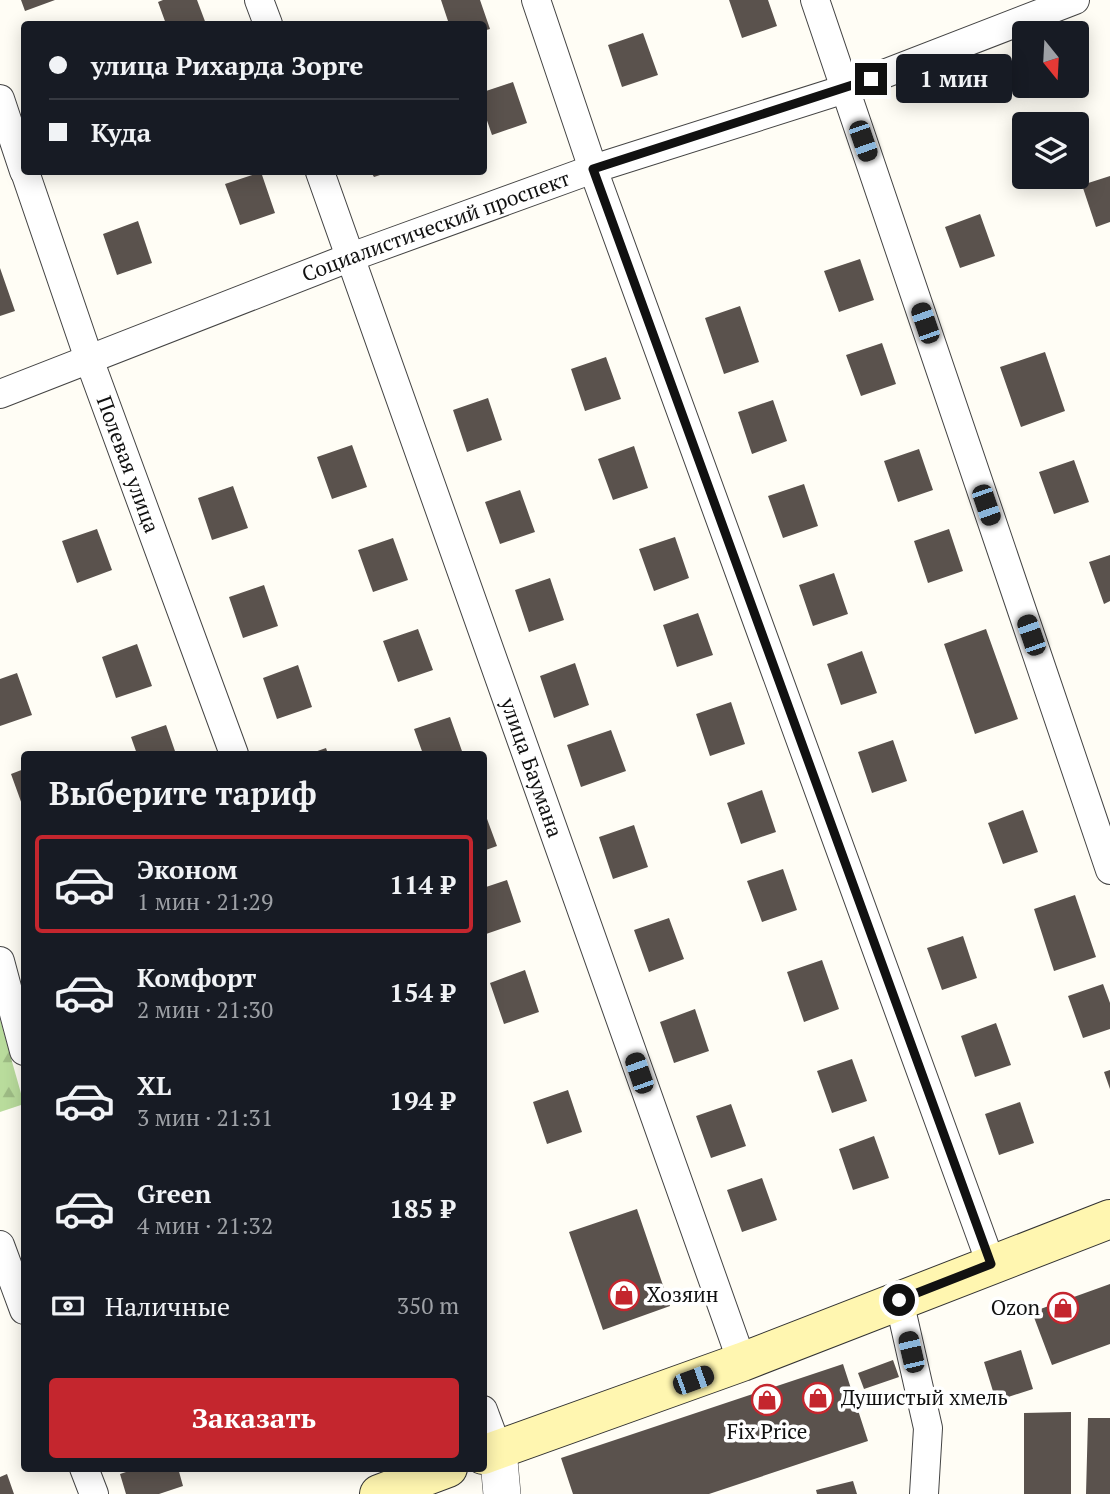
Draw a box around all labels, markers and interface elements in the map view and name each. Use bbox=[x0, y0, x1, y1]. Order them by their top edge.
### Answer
north arrow bbox=[1012, 21, 1088, 98]
map controls bbox=[1012, 21, 1089, 189]
text: улица Рихарда Зорге bbox=[91, 48, 364, 82]
callout: 1 мин bbox=[896, 55, 1011, 104]
route end bbox=[855, 63, 887, 95]
text: 1 мин bbox=[920, 63, 988, 94]
button: layers bbox=[1012, 112, 1089, 189]
text: Куда bbox=[91, 115, 151, 149]
car bbox=[847, 118, 880, 164]
street label: Социалистический проспект bbox=[298, 164, 573, 288]
car bbox=[909, 300, 942, 346]
street label: Полевая улица bbox=[91, 392, 167, 537]
car bbox=[970, 482, 1003, 528]
car bbox=[1015, 612, 1048, 658]
street label: улица Баумана bbox=[494, 693, 570, 841]
text: Выберите тариф bbox=[49, 772, 317, 814]
text: Эконом bbox=[137, 852, 238, 886]
icon: car bbox=[53, 853, 116, 916]
text: 114 ₽ bbox=[389, 867, 455, 901]
text: 1 мин · 21:29 bbox=[137, 886, 273, 917]
text: Комфорт bbox=[137, 960, 256, 994]
icon: car bbox=[53, 961, 116, 1024]
text: 154 ₽ bbox=[389, 975, 455, 1009]
text: 2 мин · 21:30 bbox=[137, 994, 273, 1025]
car bbox=[623, 1050, 656, 1096]
text: XL bbox=[137, 1068, 171, 1102]
icon: car bbox=[53, 1069, 116, 1132]
text: 194 ₽ bbox=[389, 1083, 455, 1117]
text: 3 мин · 21:31 bbox=[137, 1102, 273, 1133]
text: Green bbox=[137, 1176, 211, 1210]
icon: car bbox=[53, 1177, 116, 1240]
text: 185 ₽ bbox=[389, 1191, 455, 1225]
text: 4 мин · 21:32 bbox=[137, 1210, 273, 1241]
shop icon: Хозяин bbox=[607, 1278, 641, 1312]
place label: Хозяин bbox=[647, 1280, 719, 1308]
route start bbox=[883, 1284, 915, 1316]
icon: cash bbox=[49, 1287, 87, 1325]
text: Наличные bbox=[105, 1289, 230, 1323]
text: 350 m bbox=[397, 1290, 459, 1321]
shop icon: Ozon bbox=[1046, 1291, 1080, 1325]
place label: Ozon bbox=[991, 1293, 1041, 1321]
car bbox=[897, 1329, 926, 1375]
car bbox=[670, 1363, 717, 1397]
button: Заказать bbox=[49, 1378, 459, 1458]
shop icon: Душистый хмель bbox=[801, 1381, 835, 1415]
shop icon: Fix Price bbox=[750, 1383, 784, 1417]
place label: Душистый хмель bbox=[841, 1383, 1008, 1411]
place label: Fix Price bbox=[727, 1417, 807, 1445]

